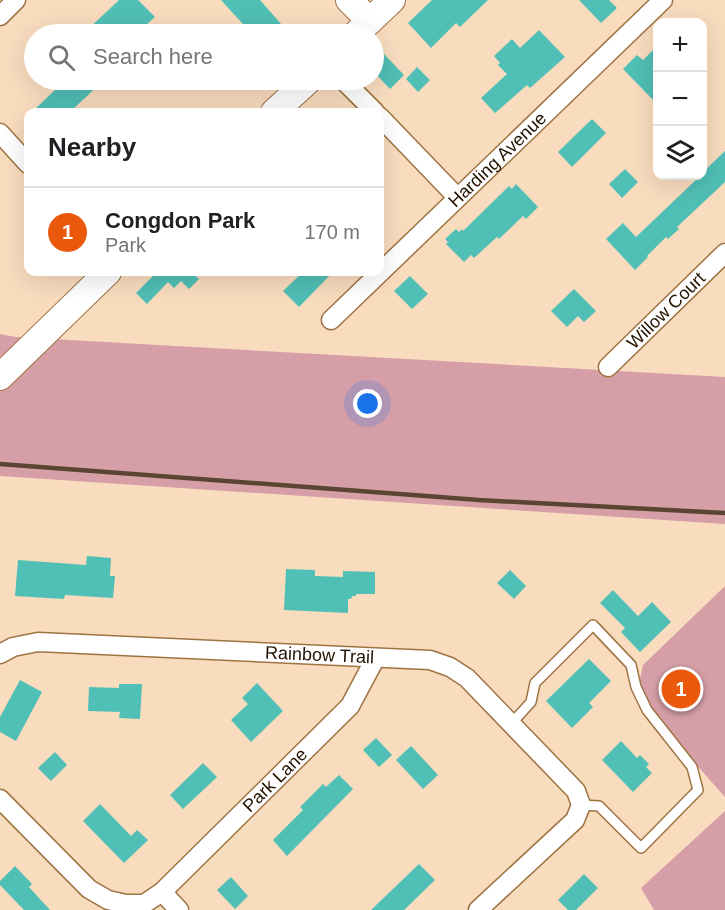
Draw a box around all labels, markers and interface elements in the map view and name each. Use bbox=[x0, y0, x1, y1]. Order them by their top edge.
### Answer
map controls bbox=[653, 18, 707, 180]
button: + bbox=[653, 18, 707, 72]
search box bbox=[24, 24, 384, 90]
icon: search bbox=[45, 41, 78, 74]
text: Search here bbox=[93, 44, 213, 69]
button: − bbox=[653, 72, 707, 126]
street label: Harding Avenue bbox=[444, 108, 550, 211]
button: layers bbox=[653, 126, 707, 180]
text: Nearby bbox=[48, 132, 136, 162]
text: Congdon Park bbox=[105, 208, 255, 233]
text: 1 bbox=[62, 221, 73, 243]
text: 170 m bbox=[304, 221, 360, 243]
text: Park bbox=[105, 234, 146, 256]
street label: Willow Court bbox=[623, 268, 709, 353]
your location bbox=[353, 389, 382, 418]
street label: Rainbow Trail bbox=[264, 642, 374, 667]
pin: 1 bbox=[662, 666, 700, 712]
street label: Park Lane bbox=[239, 744, 311, 816]

